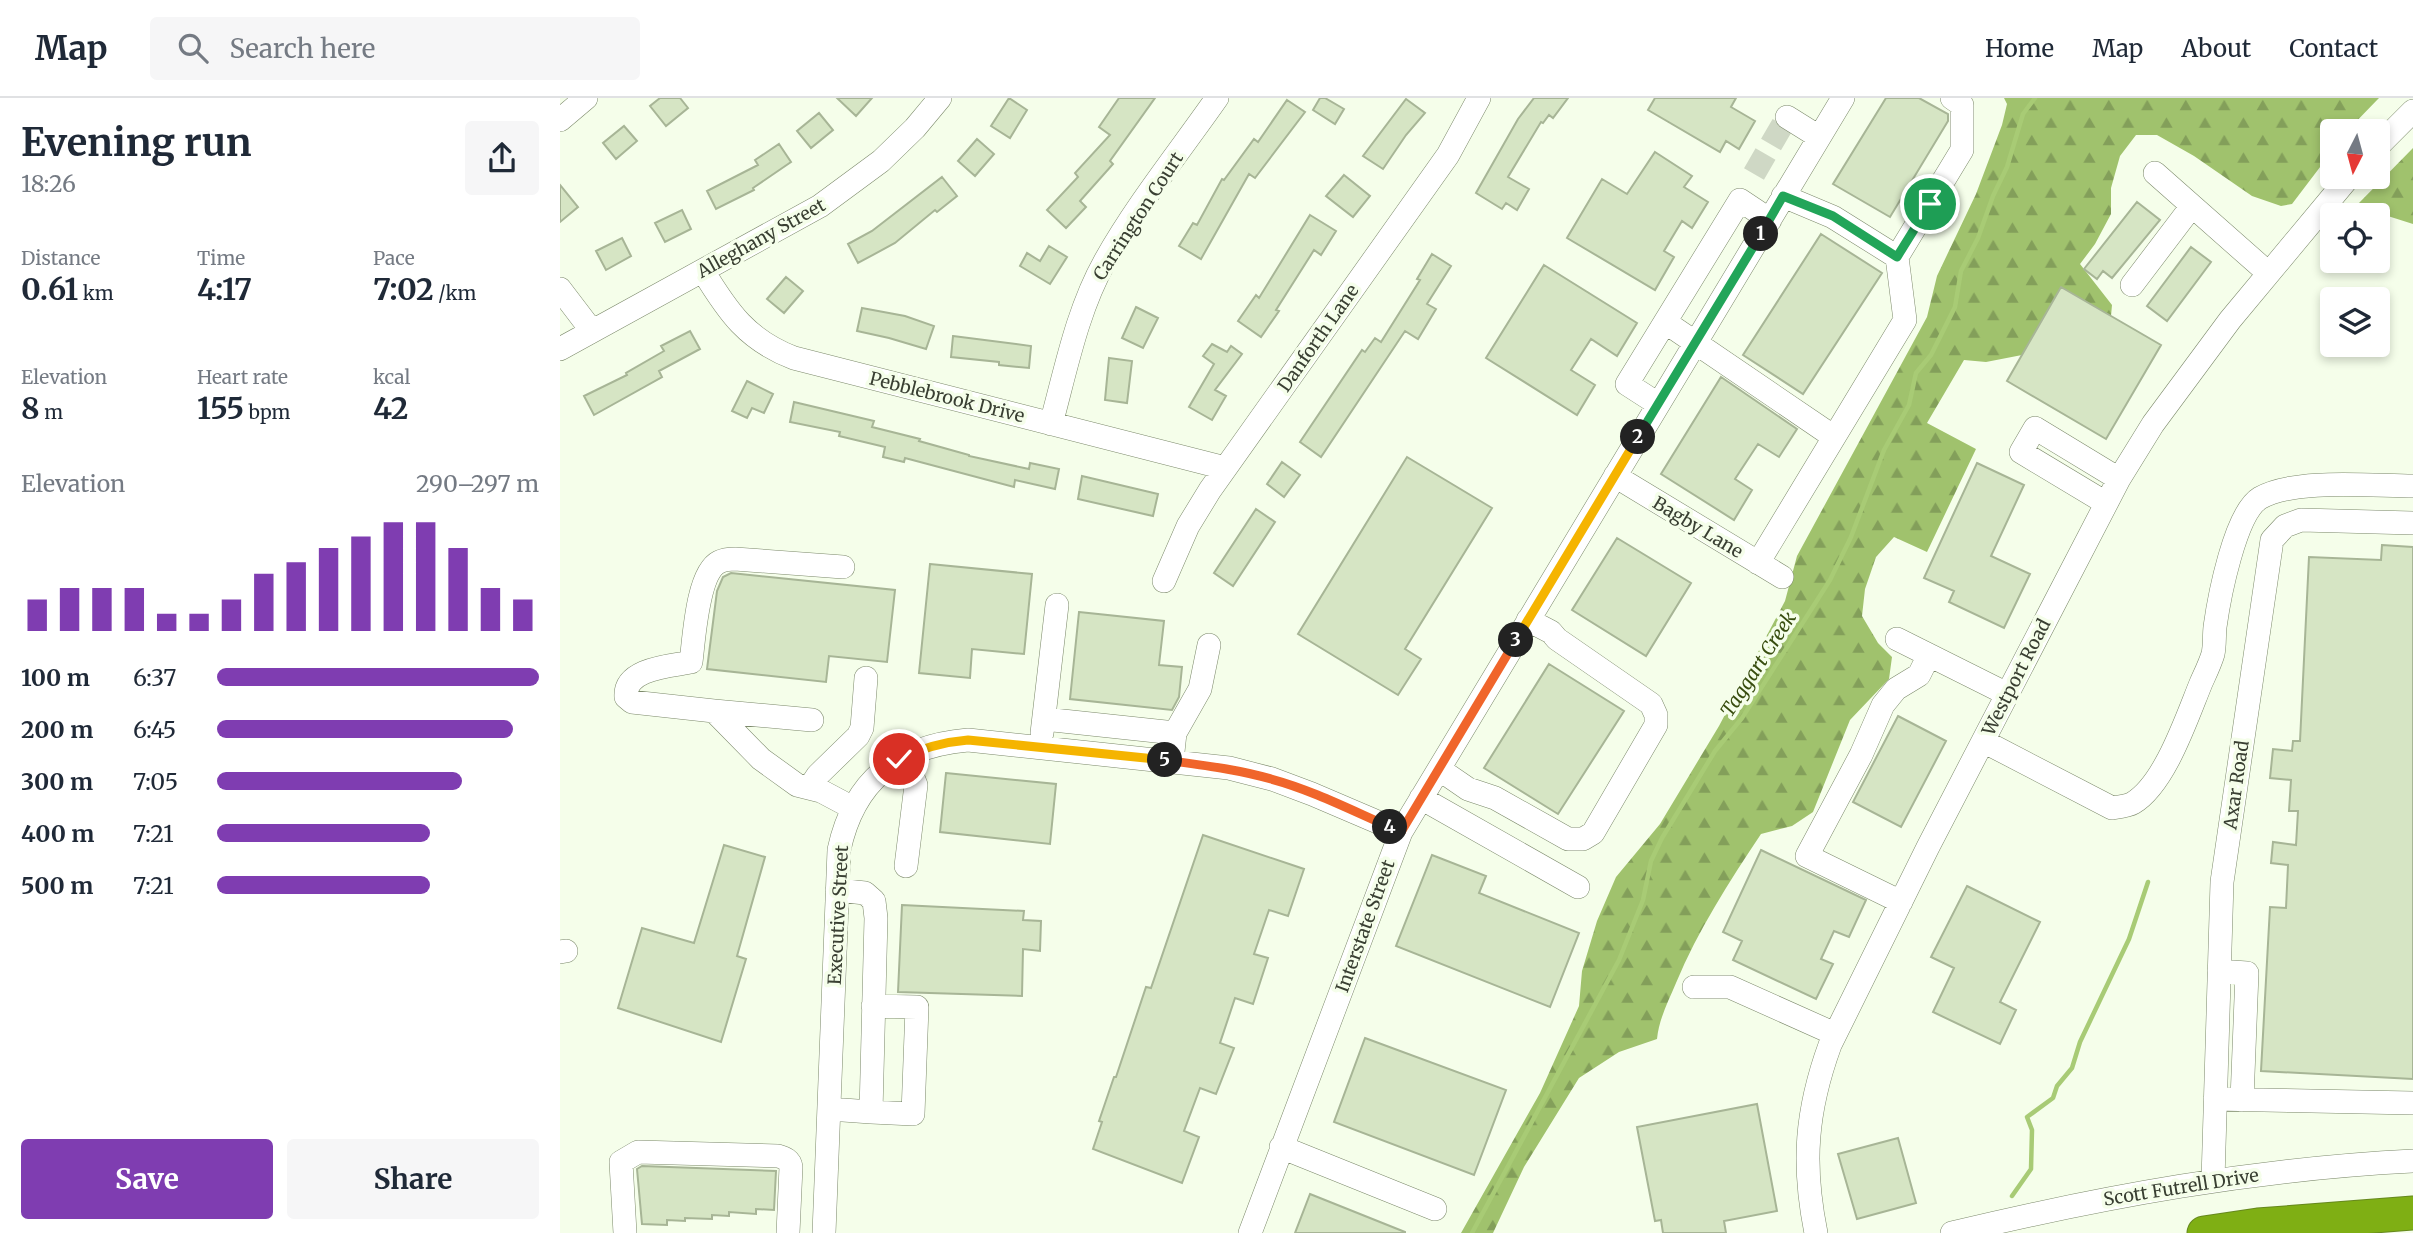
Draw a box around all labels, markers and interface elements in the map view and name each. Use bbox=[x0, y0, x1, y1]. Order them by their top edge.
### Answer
search box bbox=[150, 17, 640, 80]
text: Map bbox=[35, 28, 108, 69]
icon: search bbox=[174, 29, 212, 67]
text: Search here bbox=[230, 32, 375, 65]
text: Home bbox=[1985, 33, 2054, 64]
text: Map bbox=[2092, 33, 2143, 64]
text: About bbox=[2181, 33, 2251, 64]
text: Contact bbox=[2289, 33, 2378, 64]
text: Evening run bbox=[21, 119, 252, 166]
north arrow bbox=[2320, 119, 2390, 189]
map controls bbox=[2320, 119, 2390, 357]
button: share bbox=[465, 121, 539, 195]
street label: Carrington Court bbox=[1088, 148, 1188, 284]
text: 18:26 bbox=[21, 169, 76, 198]
pin bbox=[1900, 174, 1960, 234]
icon: arrive bbox=[1911, 185, 1949, 223]
street label: Alleghany Street bbox=[692, 193, 829, 283]
button: locate bbox=[2320, 203, 2390, 273]
pin: 1 bbox=[1744, 216, 1778, 252]
text: 1 bbox=[1756, 221, 1765, 245]
text: Distance bbox=[21, 246, 100, 270]
text: Time bbox=[197, 246, 245, 270]
text: Pace bbox=[373, 246, 415, 270]
text: 0.61 bbox=[21, 270, 78, 308]
text: 4:17 bbox=[197, 270, 252, 308]
text: 7:02 bbox=[373, 270, 434, 308]
street label: Danforth Lane bbox=[1272, 280, 1364, 396]
text: km bbox=[78, 281, 114, 305]
text: /km bbox=[434, 281, 476, 305]
button: layers bbox=[2320, 287, 2390, 357]
text: Elevation bbox=[21, 365, 107, 389]
text: Heart rate bbox=[197, 365, 288, 389]
text: kcal bbox=[373, 365, 410, 389]
street label: Pebblebrook Drive bbox=[867, 367, 1027, 427]
text: 8 bbox=[21, 389, 40, 427]
text: 155 bbox=[197, 389, 244, 427]
text: 42 bbox=[373, 389, 408, 427]
text: m bbox=[40, 400, 63, 424]
text: bpm bbox=[244, 400, 290, 424]
pin: 2 bbox=[1620, 420, 1656, 454]
text: 2 bbox=[1632, 424, 1643, 448]
text: Elevation bbox=[21, 469, 125, 498]
text: 290–297 m bbox=[416, 469, 539, 498]
street label: Bagby Lane bbox=[1649, 491, 1747, 563]
water label: Taggart Creek bbox=[1715, 606, 1801, 721]
street label: Westport Road bbox=[1976, 615, 2055, 740]
pin: 3 bbox=[1499, 622, 1534, 658]
text: 3 bbox=[1510, 627, 1521, 651]
text: 100 m bbox=[21, 663, 90, 692]
text: 6:37 bbox=[133, 663, 176, 692]
text: 200 m bbox=[21, 715, 93, 744]
text: 6:45 bbox=[133, 715, 176, 744]
pin bbox=[869, 729, 929, 789]
street label: Axar Road bbox=[2218, 739, 2254, 832]
icon: check bbox=[880, 740, 918, 778]
pin: 5 bbox=[1148, 742, 1182, 778]
text: 5 bbox=[1159, 747, 1170, 771]
text: 300 m bbox=[21, 767, 93, 796]
text: 7:05 bbox=[133, 767, 178, 796]
pin: 4 bbox=[1372, 810, 1408, 844]
text: 4 bbox=[1383, 814, 1396, 838]
text: 400 m bbox=[21, 819, 95, 848]
text: 7:21 bbox=[133, 819, 174, 848]
street label: Executive Street bbox=[823, 845, 853, 985]
street label: Interstate Street bbox=[1330, 857, 1400, 995]
text: 500 m bbox=[21, 871, 93, 900]
text: 7:21 bbox=[133, 871, 174, 900]
button: Save bbox=[21, 1139, 273, 1219]
button: Share bbox=[287, 1139, 539, 1219]
street label: Scott Futrell Drive bbox=[2102, 1163, 2260, 1211]

